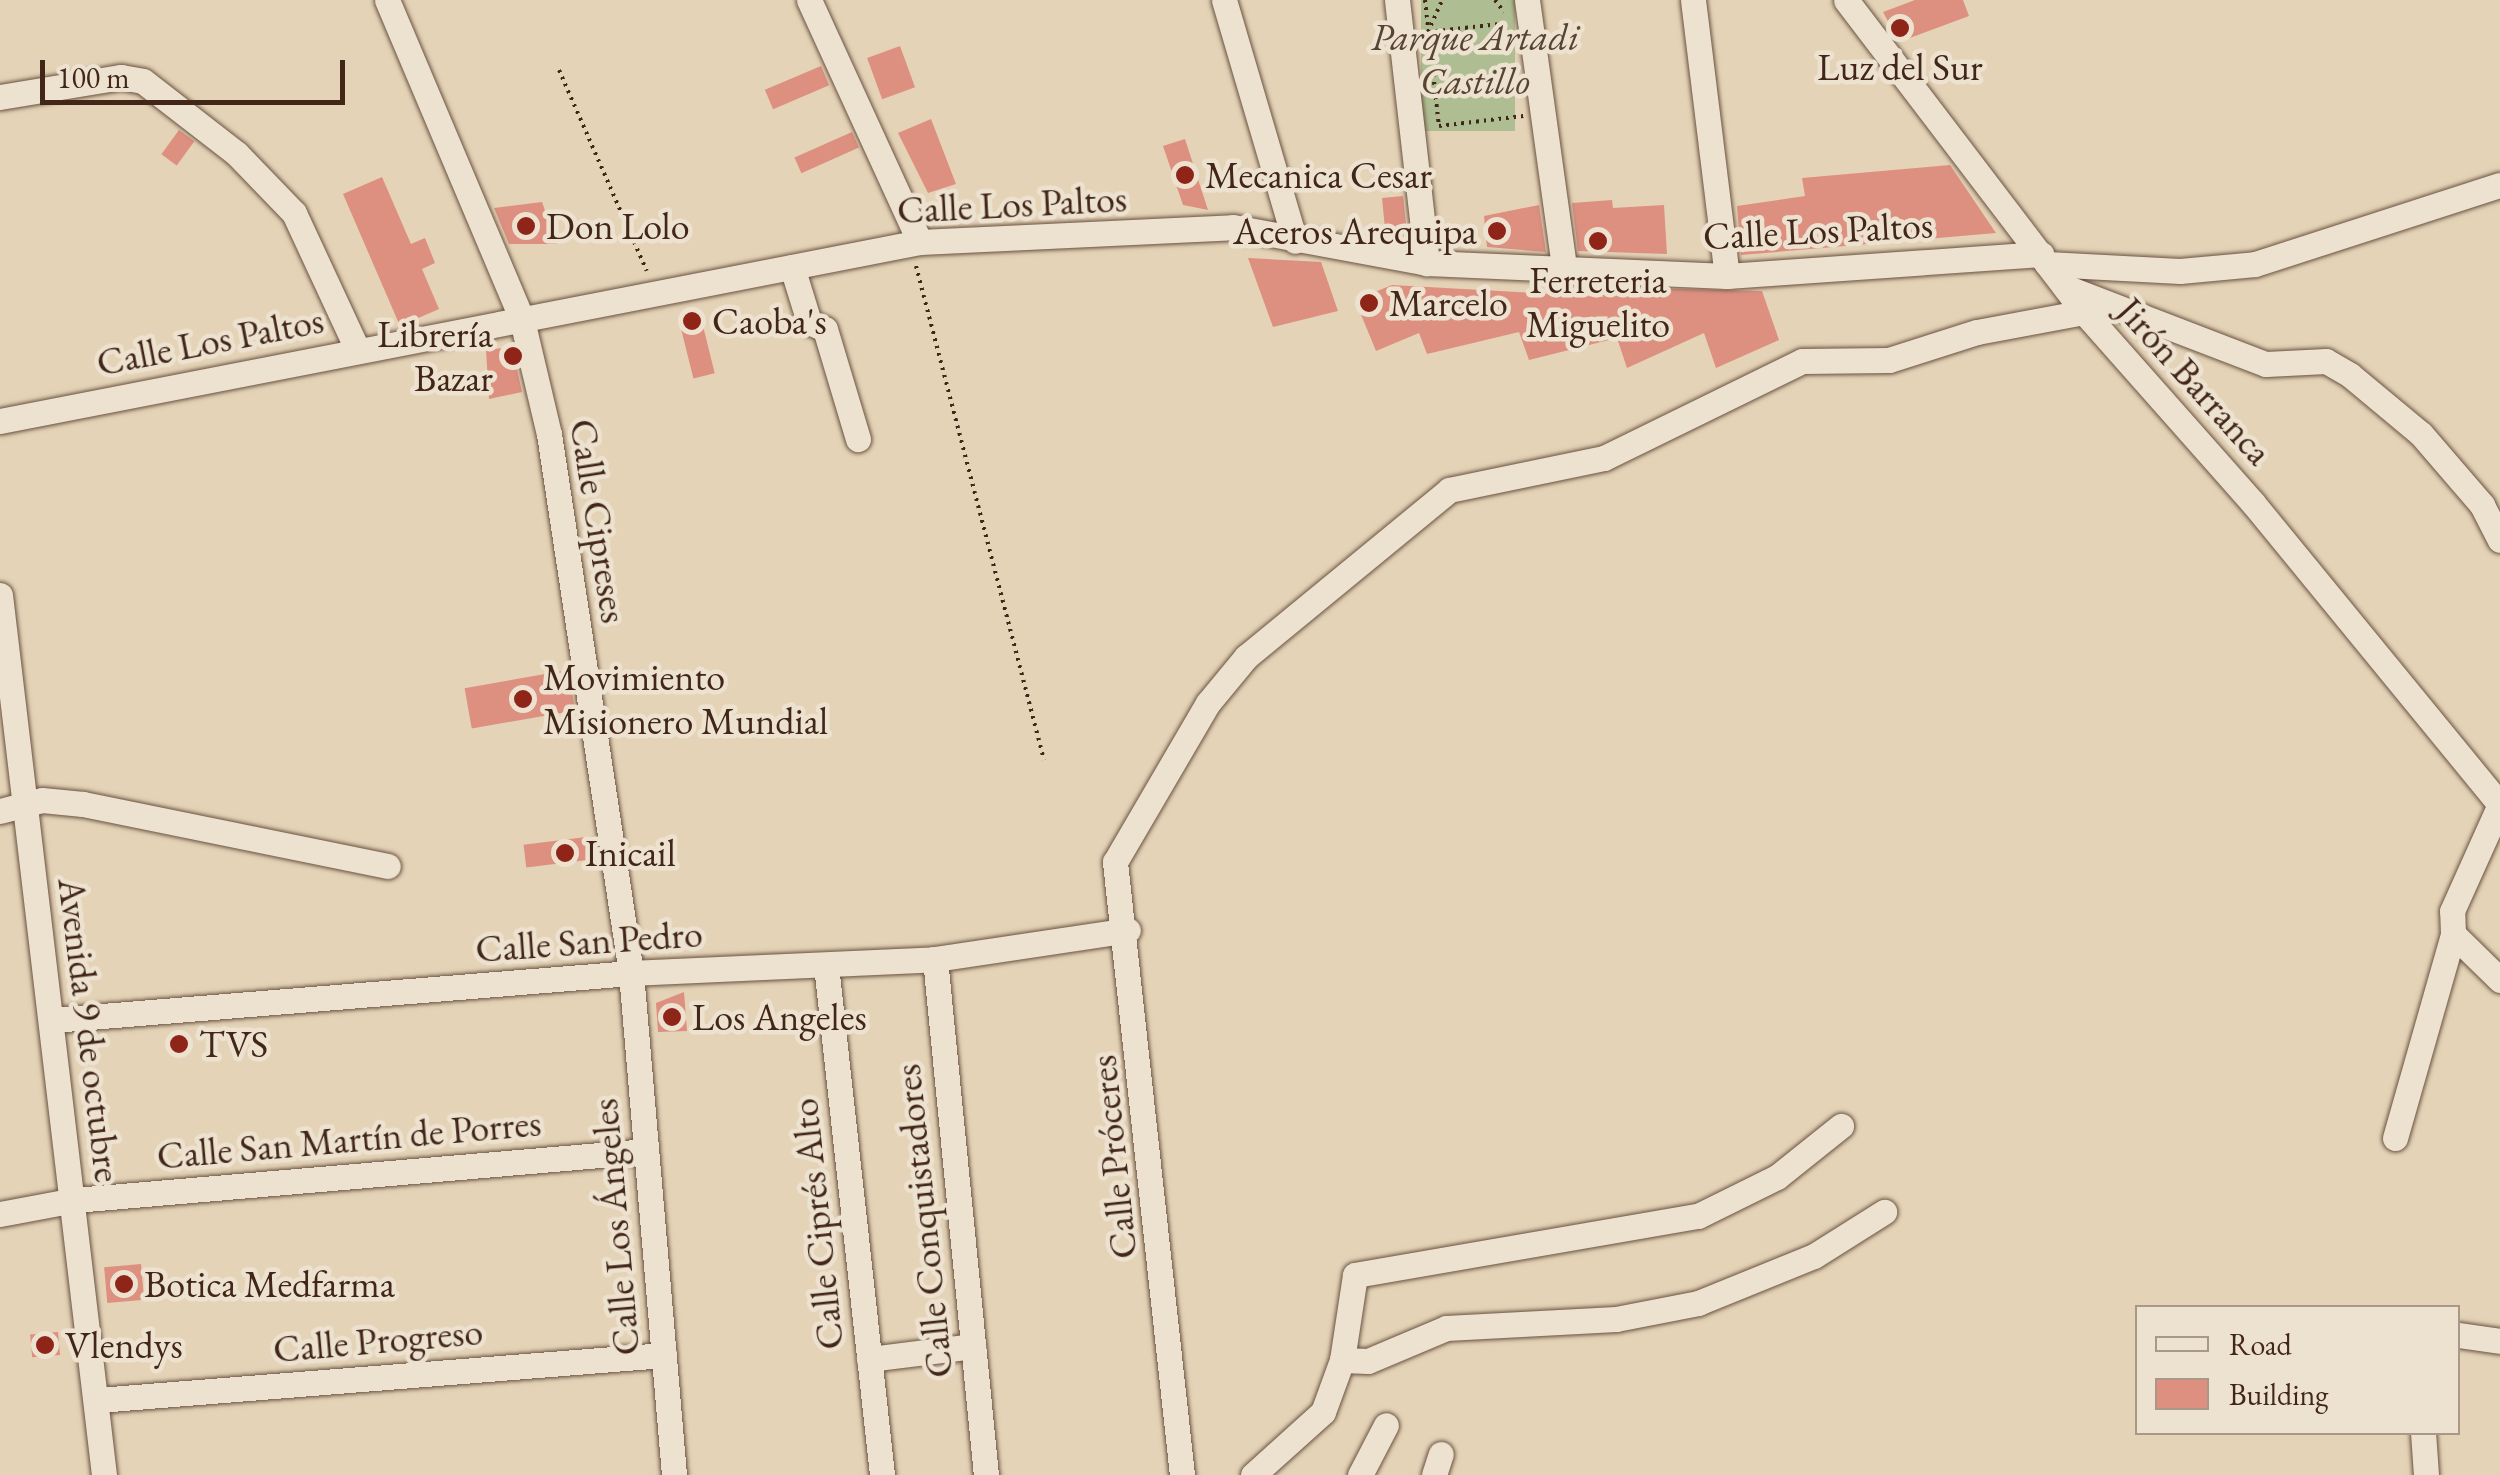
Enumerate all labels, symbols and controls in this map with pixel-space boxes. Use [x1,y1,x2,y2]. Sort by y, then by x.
park label: Parque Artadi Castillo [1371,14,1579,103]
marker: Luz del Sur [1889,17,1911,39]
scale bar [45,40,350,102]
place label: Luz del Sur [1817,44,1983,90]
text: 100 m [57,58,130,97]
place label: Mecanica Cesar [1205,152,1432,198]
marker: Mecanica Cesar [1174,164,1196,186]
street label: Calle Los Paltos [896,175,1128,233]
street label: Calle Los Paltos [1702,201,1934,259]
place label: Don Lolo [546,203,689,249]
place label: Aceros Arequipa [1233,208,1477,254]
marker: Don Lolo [515,215,537,237]
marker: Aceros Arequipa [1486,220,1508,242]
marker: Ferreteria Miguelito [1587,230,1609,252]
place label: Ferreteria Miguelito [1526,257,1670,346]
place label: Marcelo [1389,280,1508,326]
street label: Jirón Barranca [2108,288,2282,474]
marker: Marcelo [1358,292,1380,314]
street label: Calle Los Paltos [93,297,327,385]
place label: Caoba's [712,298,827,344]
marker: Caoba's [681,310,703,332]
place label: Librería Bazar [377,311,493,400]
marker: Librería Bazar [502,345,524,367]
street label: Calle Cipreses [560,416,638,626]
place label: Movimiento Misionero Mundial [543,654,828,744]
marker: Movimiento Misionero Mundial [512,688,534,710]
place label: Inicail [585,830,676,876]
marker: Inicail [554,842,576,864]
street label: Avenida 9 de octubre [49,875,131,1185]
street label: Calle San Pedro [474,910,704,972]
place label: Los Angeles [692,994,867,1040]
marker: Los Angeles [661,1006,683,1028]
place label: TVS [199,1021,268,1067]
marker: TVS [168,1033,190,1055]
street label: Calle Próceres [1080,1053,1146,1261]
street label: Calle Conquistadores [884,1062,962,1380]
street label: Calle Ciprés Alto [781,1096,853,1352]
street label: Calle Los Ángeles [581,1097,649,1357]
street label: Calle San Martín de Porres [155,1099,543,1179]
place label: Botica Medfarma [144,1261,395,1307]
marker: Botica Medfarma [113,1273,135,1295]
legend [2135,1305,2460,1435]
street label: Calle Progreso [271,1308,485,1372]
place label: Vlendys [65,1322,183,1368]
text: Road [2229,1325,2292,1364]
marker: Vlendys [34,1334,56,1356]
text: Building [2229,1375,2328,1414]

